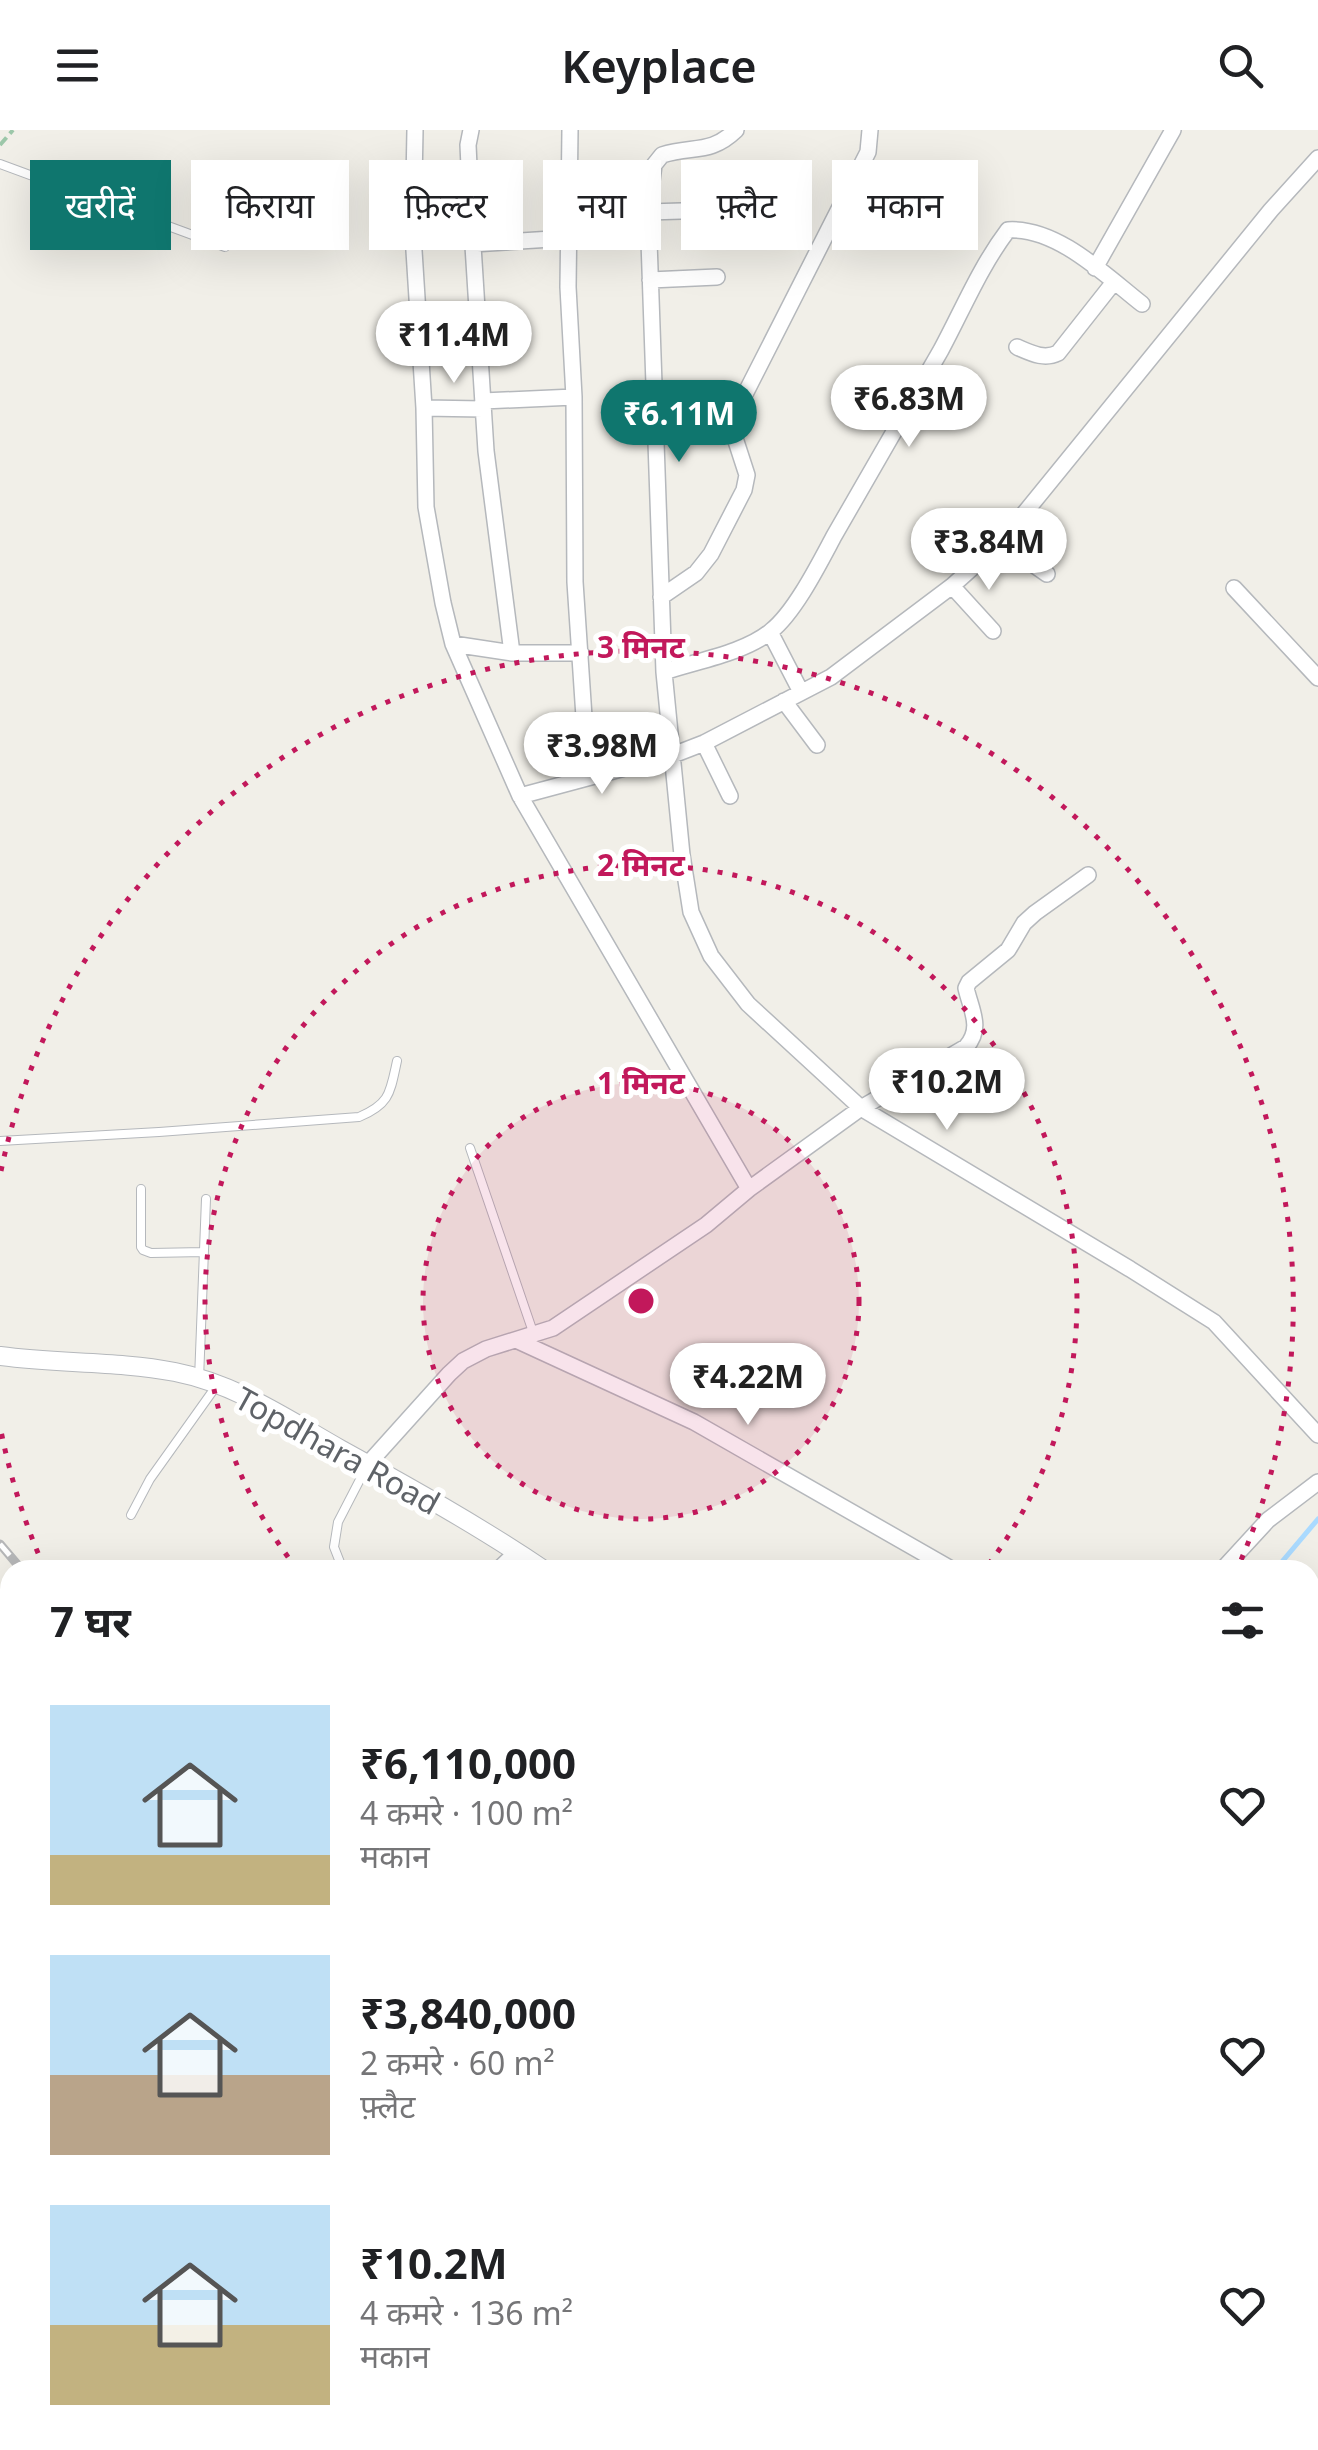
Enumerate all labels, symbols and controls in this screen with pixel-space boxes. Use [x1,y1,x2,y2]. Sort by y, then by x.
text: Keyplace [561,35,757,96]
icon: menu [50,38,105,93]
icon: search [1213,38,1268,93]
chip: खरीदें [30,160,171,250]
chip: किराया [191,160,349,250]
chip: फ़िल्टर [369,160,523,250]
chip: नया [543,160,661,250]
chip: फ़्लैट [681,160,812,250]
chip: मकान [832,160,978,250]
pin: ₹11.4M [373,301,535,386]
text: ₹11.4M [398,312,510,355]
pin: ₹6.83M [828,365,990,450]
text: ₹6.83M [853,376,965,419]
pin: ₹6.11M [598,380,760,465]
text: ₹6.11M [623,391,735,434]
pin: ₹3.84M [908,508,1070,593]
text: ₹3.84M [933,519,1045,562]
text: 3 मिनट [597,626,686,667]
pin: ₹3.98M [521,712,683,797]
text: ₹3.98M [546,723,658,766]
text: 2 मिनट [597,844,686,885]
pin: ₹10.2M [866,1048,1028,1133]
text: ₹10.2M [891,1059,1003,1102]
text: 1 मिनट [597,1062,686,1103]
centre of rings [623,1283,659,1319]
pin: ₹4.22M [667,1343,829,1428]
text: ₹4.22M [692,1354,804,1397]
street label: Topdhara Road [228,1376,448,1524]
text: 7 घर [50,1592,131,1649]
icon: filters [1215,1593,1270,1648]
text: ₹6,110,000 [360,1734,576,1791]
icon: home [130,1745,250,1865]
icon: heart [1215,1778,1270,1833]
text: 4 कमरे · 100 m² [360,1791,573,1834]
text: मकान [360,1834,430,1877]
text: ₹3,840,000 [360,1984,576,2041]
icon: home [130,1995,250,2115]
icon: heart [1215,2028,1270,2083]
text: 2 कमरे · 60 m² [360,2041,555,2084]
text: फ़्लैट [360,2084,415,2127]
text: ₹10.2M [360,2234,508,2291]
icon: home [130,2245,250,2365]
icon: heart [1215,2278,1270,2333]
text: 4 कमरे · 136 m² [360,2291,573,2334]
text: मकान [360,2334,430,2377]

